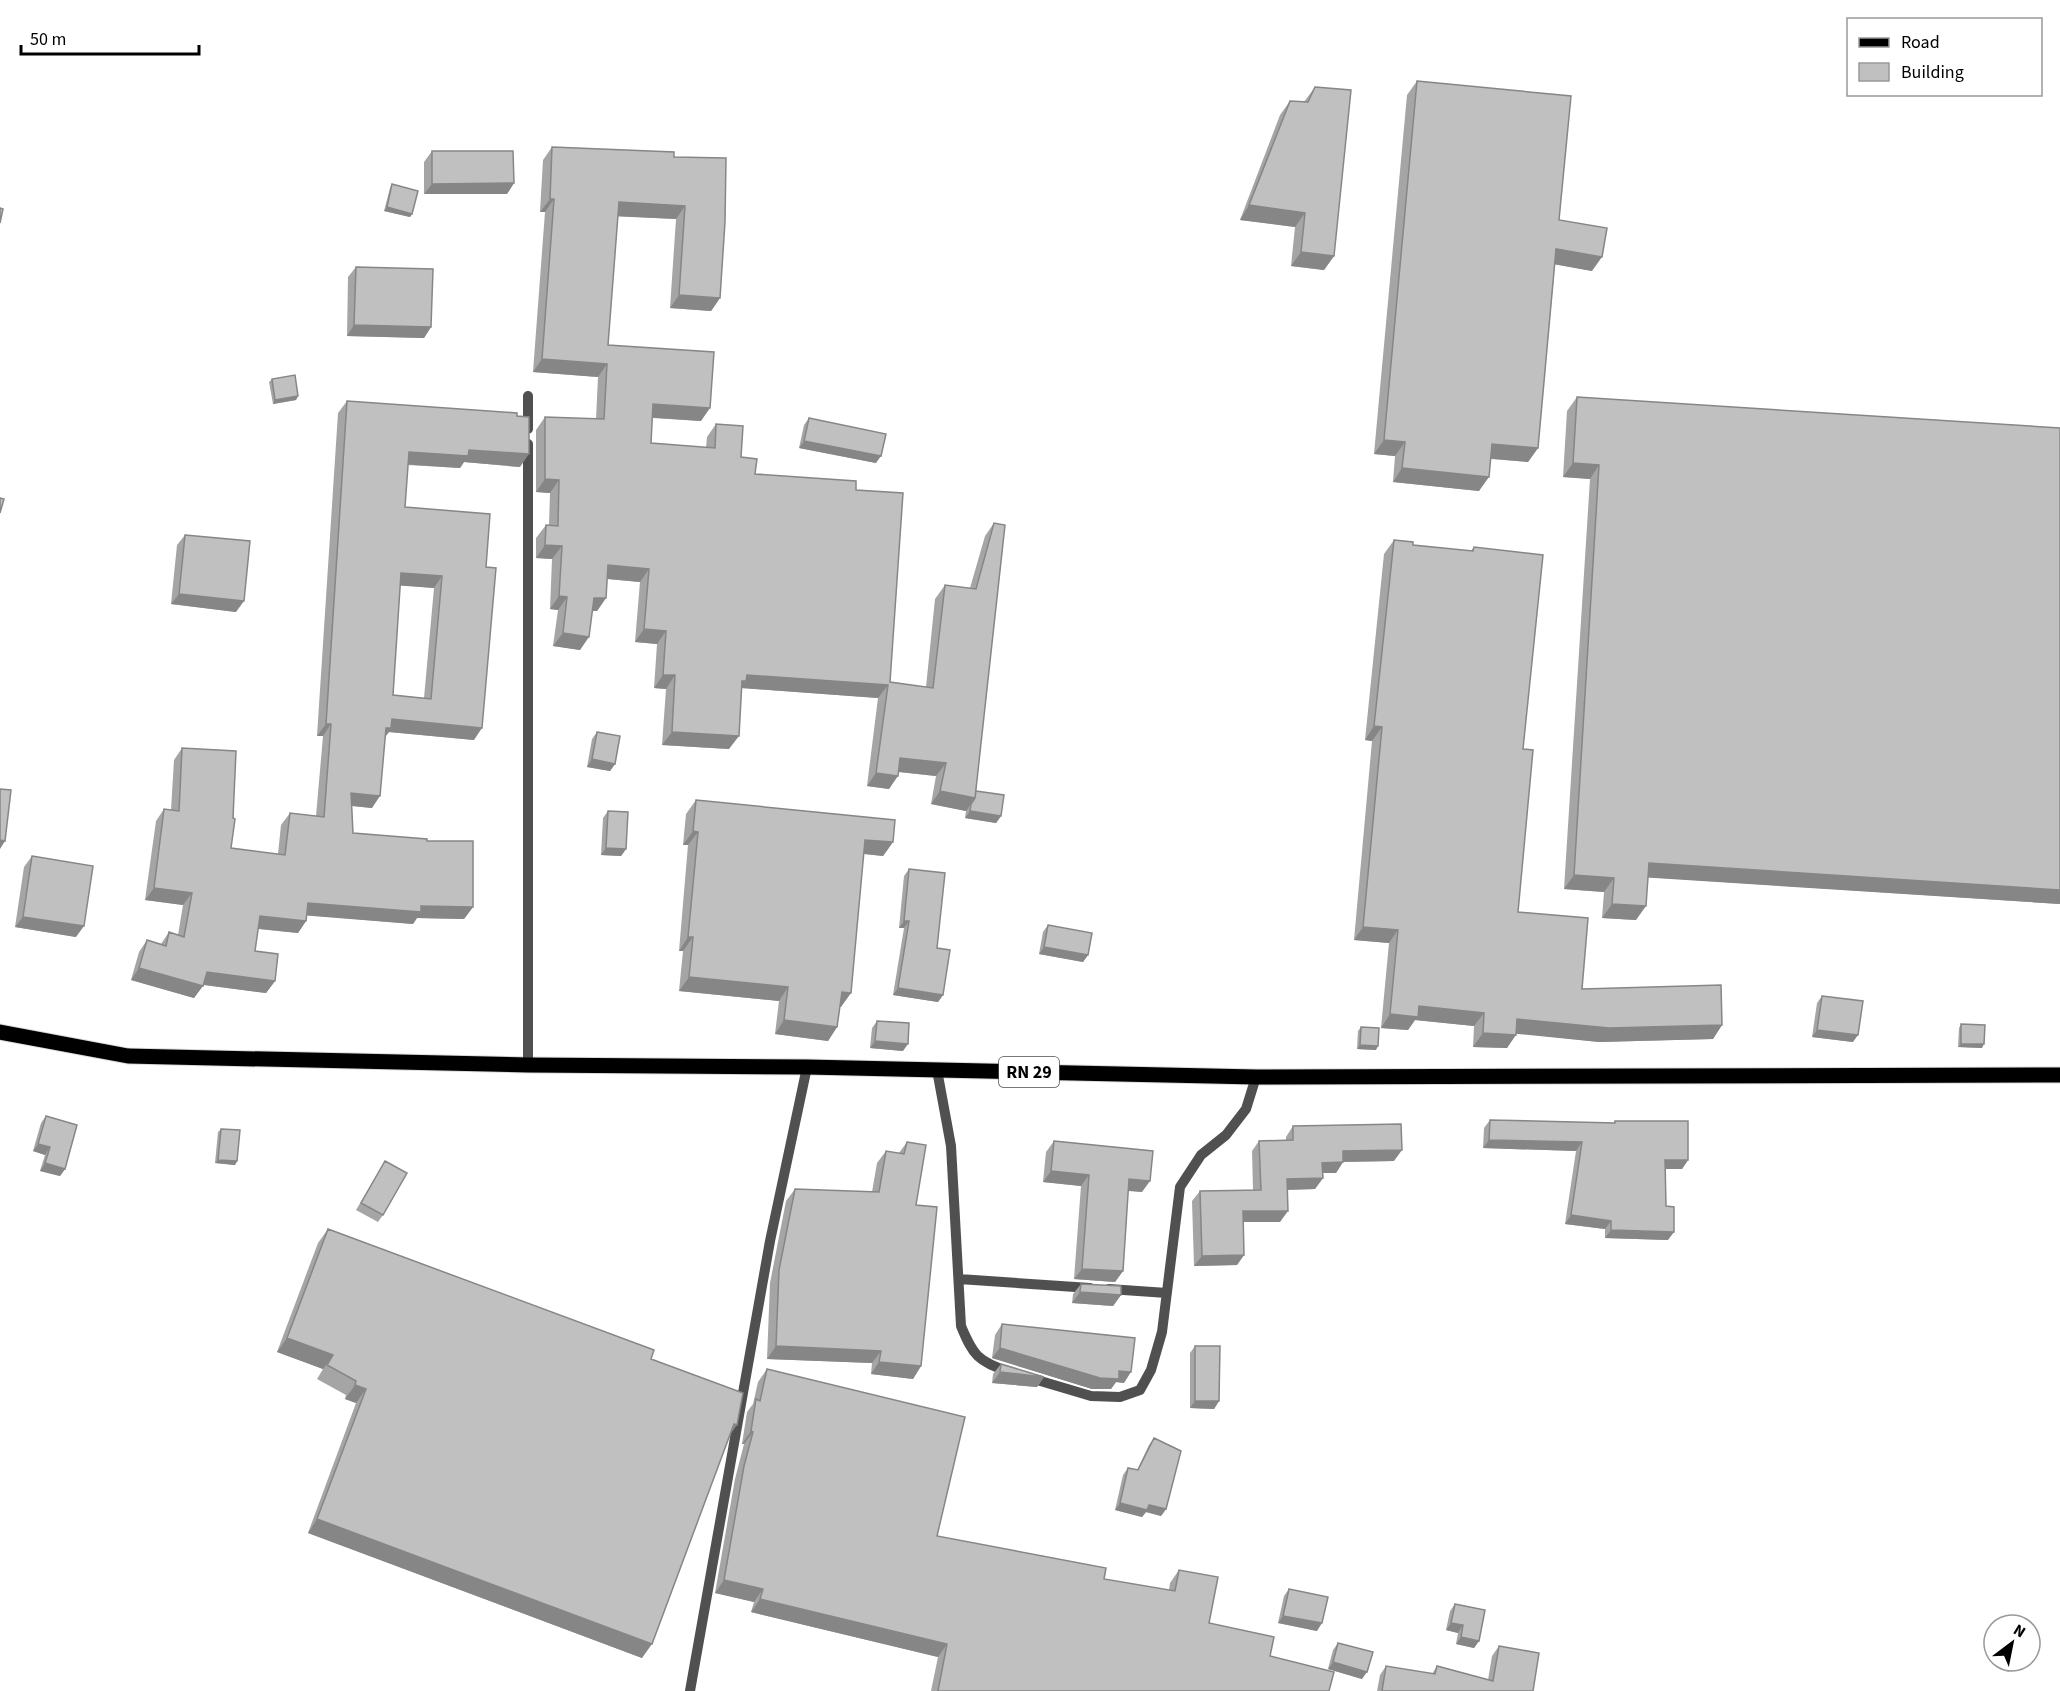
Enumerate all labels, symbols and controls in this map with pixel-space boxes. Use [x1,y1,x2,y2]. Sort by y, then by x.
scale bar [21,18,200,56]
legend [1847,18,2042,96]
text: 50 m [30,27,66,52]
text: Road [1901,30,1940,55]
text: Building [1901,60,1964,85]
road number: RN 29 [999,1057,1059,1087]
north arrow [1982,1613,2042,1673]
text: N [2009,1619,2030,1643]

